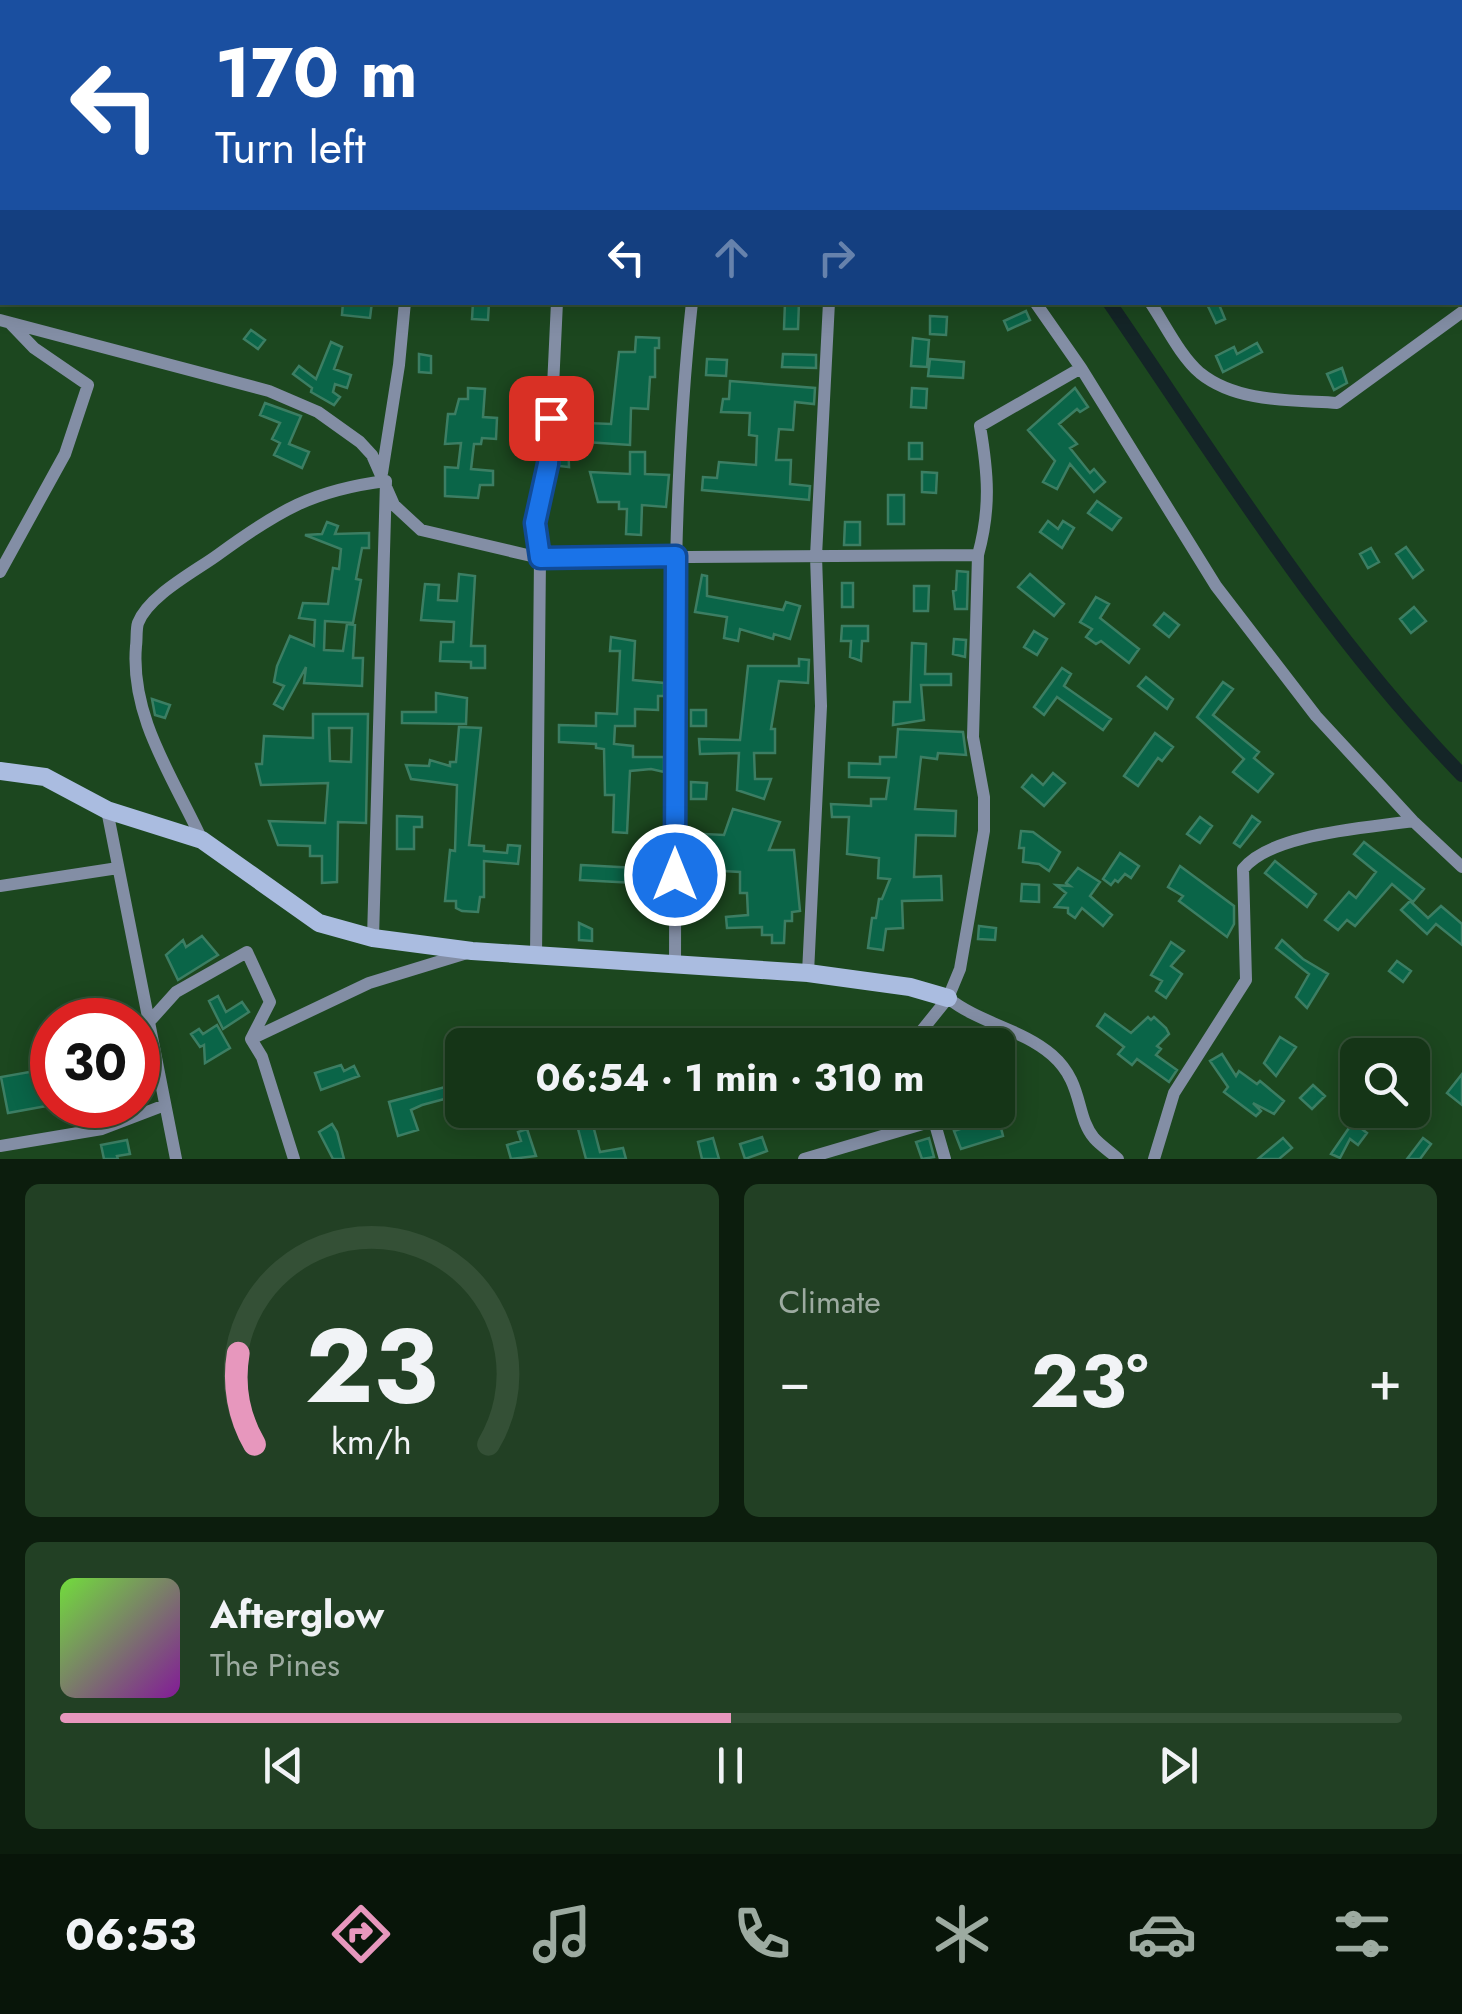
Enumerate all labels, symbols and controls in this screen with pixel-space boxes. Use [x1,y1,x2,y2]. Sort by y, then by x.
text: 170 m [215,22,418,123]
icon: left [50,40,180,170]
text: Turn left [215,115,366,180]
icon: left [599,230,654,285]
icon: ahead [704,230,759,285]
icon: right [809,230,864,285]
pin [509,376,594,461]
icon: arrive [524,391,579,446]
position arrow [623,823,727,927]
speed limit sign: 30 [30,998,160,1128]
map controls [1340,1038,1430,1128]
button: search [1340,1038,1430,1128]
text: 06:54 · 1 min · 310 m [536,1050,924,1105]
text: Climate [779,1279,881,1325]
text: 23 [305,1291,438,1441]
text: 23° [1031,1327,1149,1435]
text: − [779,1341,811,1421]
text: + [1368,1341,1402,1421]
text: km/h [331,1416,412,1467]
text: Afterglow [210,1587,384,1642]
text: The Pines [210,1642,340,1688]
icon: previous [256,1738,311,1793]
icon: pause [703,1738,758,1793]
icon: next [1151,1738,1206,1793]
icon: directions [326,1899,396,1969]
icon: music [527,1899,597,1969]
icon: phone [727,1899,797,1969]
icon: climate [927,1899,997,1969]
icon: car [1127,1899,1197,1969]
icon: filters [1327,1899,1397,1969]
text: 06:53 [65,1902,196,1967]

